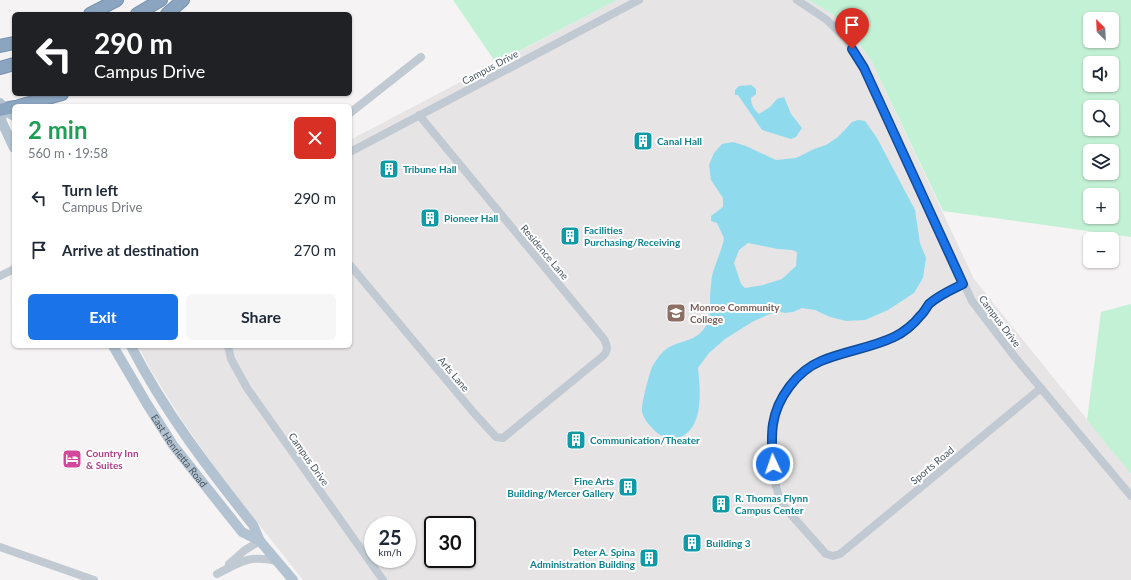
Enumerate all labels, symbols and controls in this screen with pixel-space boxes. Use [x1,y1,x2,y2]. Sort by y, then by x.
pin [835,8,869,49]
north arrow [1083,12,1119,48]
map controls [1083,12,1119,268]
icon: arrive [841,14,863,36]
text: 290 m [94,26,173,60]
icon: left [28,28,80,80]
street label: Campus Drive [460,47,520,87]
button: sound [1083,56,1119,92]
text: Campus Drive [94,60,205,82]
button: search [1083,100,1119,136]
text: 2 min [28,115,88,144]
button: close [294,117,336,159]
building icon: Canal Hall [632,130,654,152]
place label: Canal Hall [657,135,702,147]
button: layers [1083,144,1119,180]
text: 560 m · 19:58 [28,145,108,161]
building icon: Tribune Hall [378,158,400,180]
place label: Tribune Hall [403,163,457,175]
text: Turn left [62,181,118,199]
icon: left [28,187,50,209]
button: + [1083,188,1119,224]
text: 290 m [294,189,336,207]
text: Campus Drive [62,199,142,215]
building icon: Pioneer Hall [419,207,441,229]
place label: Pioneer Hall [444,212,498,224]
street label: Residence Lane [519,222,571,282]
place label: Facilities Purchasing/Receiving [584,224,681,248]
building icon: Facilities Purchasing/Receiving [559,225,581,247]
button: − [1083,232,1119,268]
icon: arrive [28,239,50,261]
text: Arrive at destination [62,241,199,259]
text: 270 m [294,241,336,259]
street label: Campus Drive [977,293,1023,349]
button: Exit [28,294,178,340]
button: Share [186,294,336,340]
place label: Monroe Community College [690,301,780,325]
school or university icon: Monroe Community College [665,302,687,324]
street label: Arts Lane [436,354,472,394]
street label: East Henrietta Road [149,412,210,489]
building icon: Communication/Theater [565,429,587,451]
street label: Campus Drive [286,430,332,488]
place label: Communication/Theater [590,434,700,446]
position arrow [752,443,794,485]
street label: Sports Road [908,443,956,487]
place label: Country Inn & Suites [86,447,139,471]
hotel icon: Country Inn & Suites [61,448,83,470]
place label: Fine Arts Building/Mercer Gallery [507,475,615,499]
building icon: Fine Arts Building/Mercer Gallery [617,476,639,498]
place label: R. Thomas Flynn Campus Center [735,492,808,516]
building icon: R. Thomas Flynn Campus Center [710,493,732,515]
speed limit sign: 30 [424,516,476,568]
text: 25 [378,525,402,549]
building icon: Building 3 [681,532,703,554]
place label: Building 3 [706,537,751,549]
text: km/h [378,546,402,558]
place label: Peter A. Spina Administration Building [529,546,636,570]
building icon: Peter A. Spina Administration Building [638,547,660,569]

